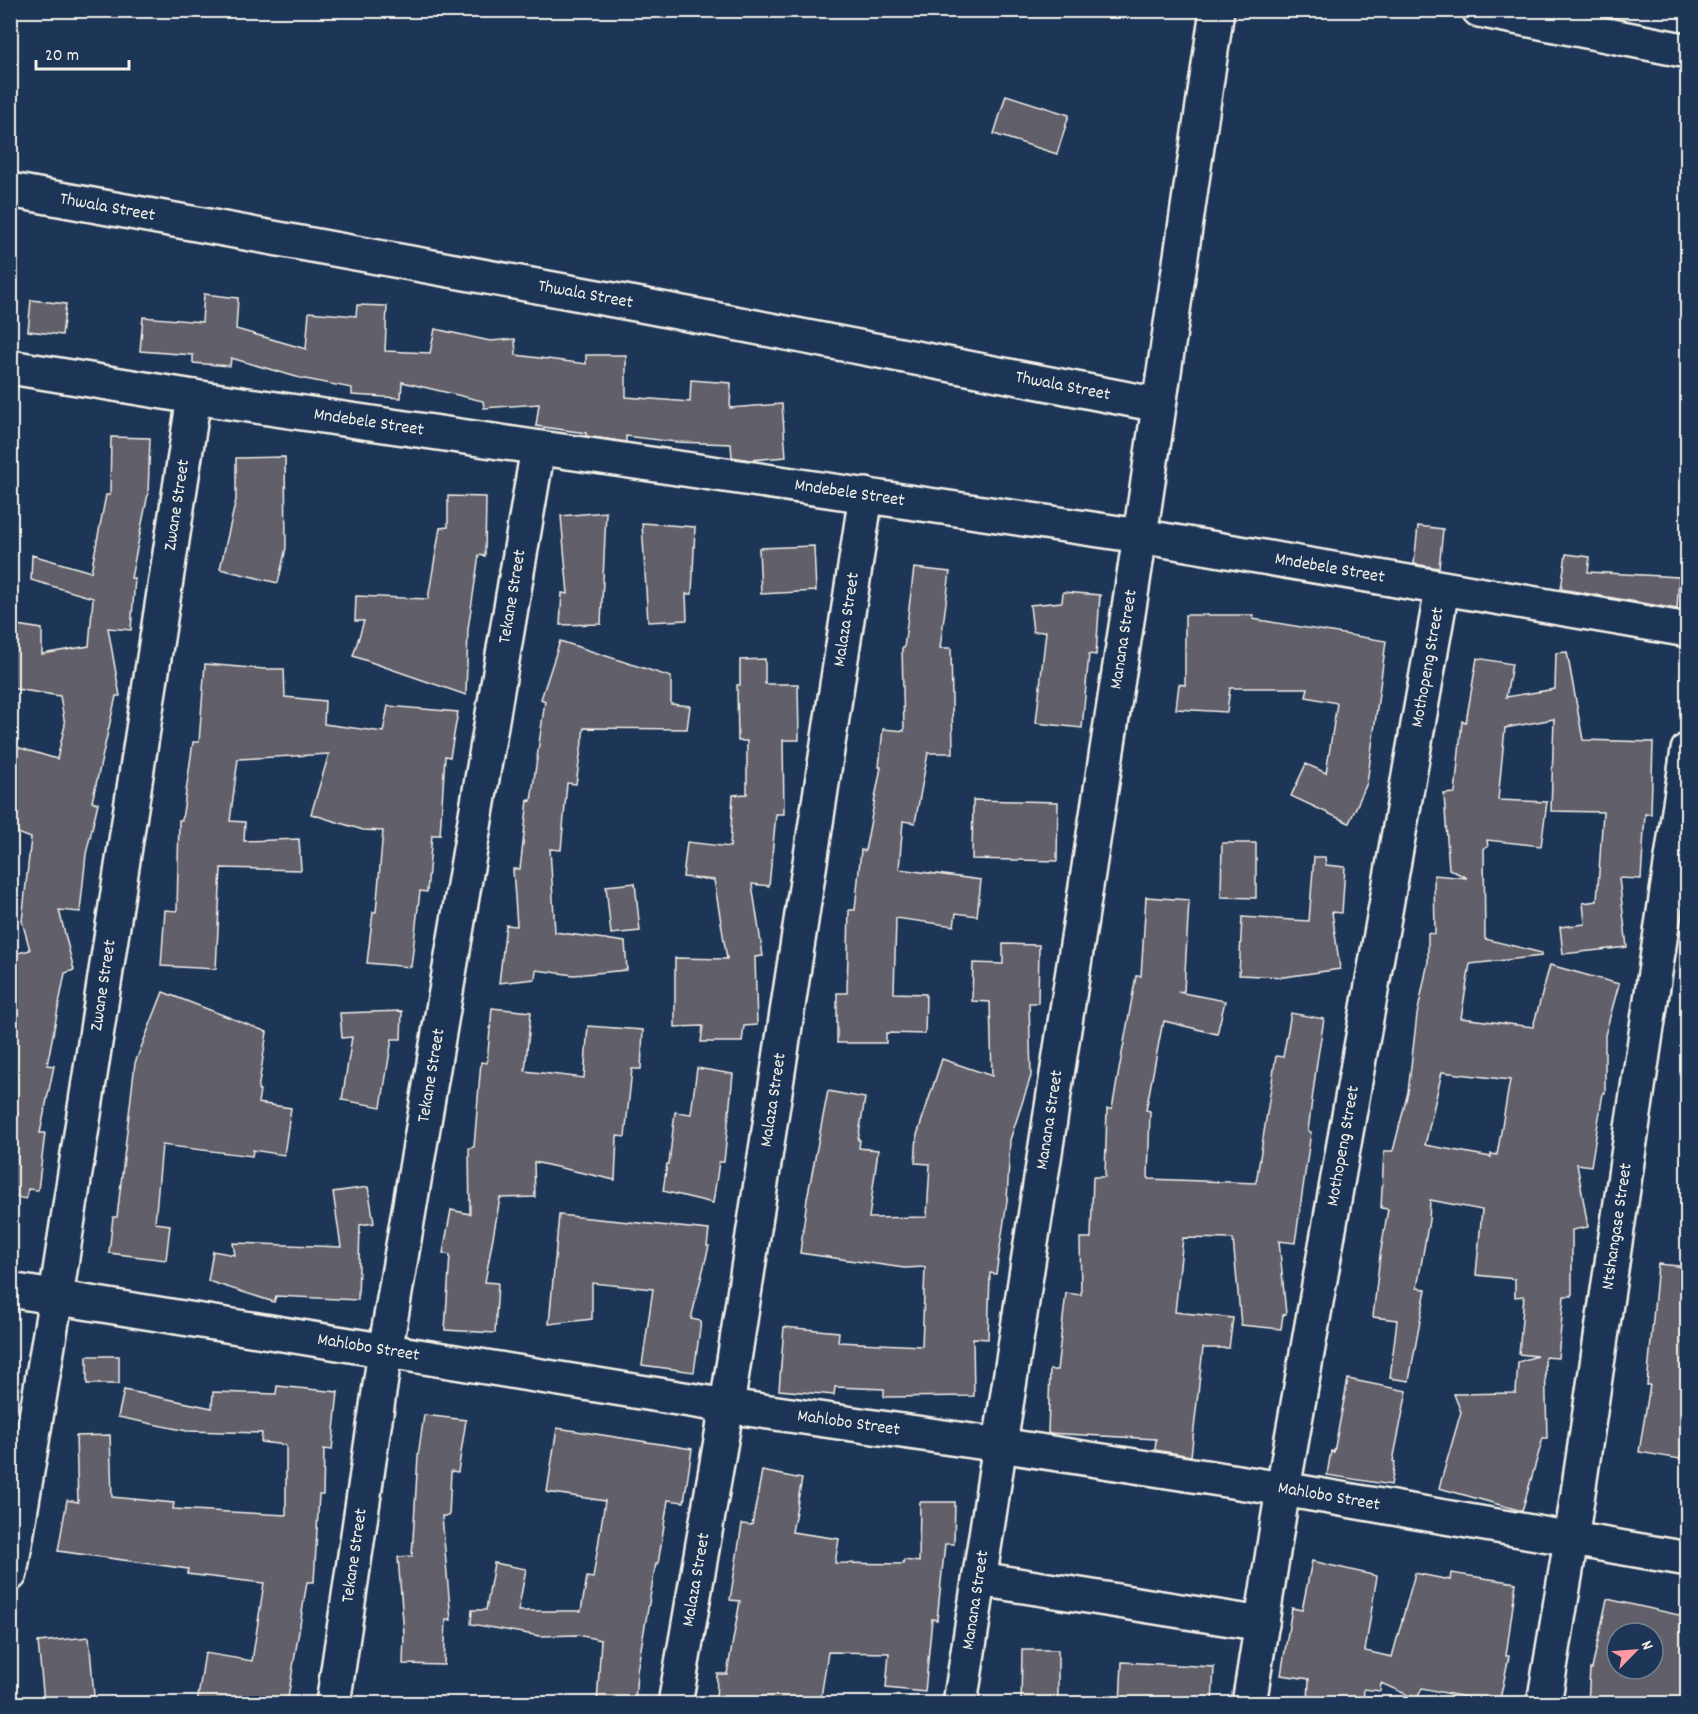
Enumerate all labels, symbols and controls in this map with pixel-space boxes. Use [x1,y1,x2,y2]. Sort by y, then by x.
scale bar [36,33,129,71]
text: 20 m [45,44,79,69]
street label: Thwala Street [58,187,157,229]
street label: Thwala Street [536,274,635,316]
street label: Thwala Street [1013,365,1113,408]
street label: Mndebele Street [312,402,426,443]
street label: Zwane Street [158,457,197,552]
street label: Mndebele Street [793,473,907,514]
street label: Tekane Street [493,547,533,646]
street label: Mndebele Street [1273,547,1387,590]
street label: Malaza Street [827,570,867,668]
street label: Manana Street [1104,588,1144,691]
street label: Mothopeng Street [1405,605,1451,730]
street label: Zwane Street [84,938,123,1033]
street label: Tekane Street [411,1026,452,1125]
street label: Malaza Street [754,1051,793,1149]
street label: Manana Street [1030,1068,1070,1171]
street label: Mothopeng Street [1321,1083,1367,1208]
street label: Ntshangase Street [1596,1161,1639,1292]
street label: Mahlobo Street [315,1327,422,1369]
street label: Mahlobo Street [796,1404,902,1443]
street label: Mahlobo Street [1276,1476,1382,1518]
street label: Tekane Street [336,1506,374,1604]
street label: Malaza Street [676,1531,717,1629]
street label: Manana Street [956,1548,996,1652]
north arrow [1605,1621,1665,1681]
text: N [1634,1637,1658,1654]

